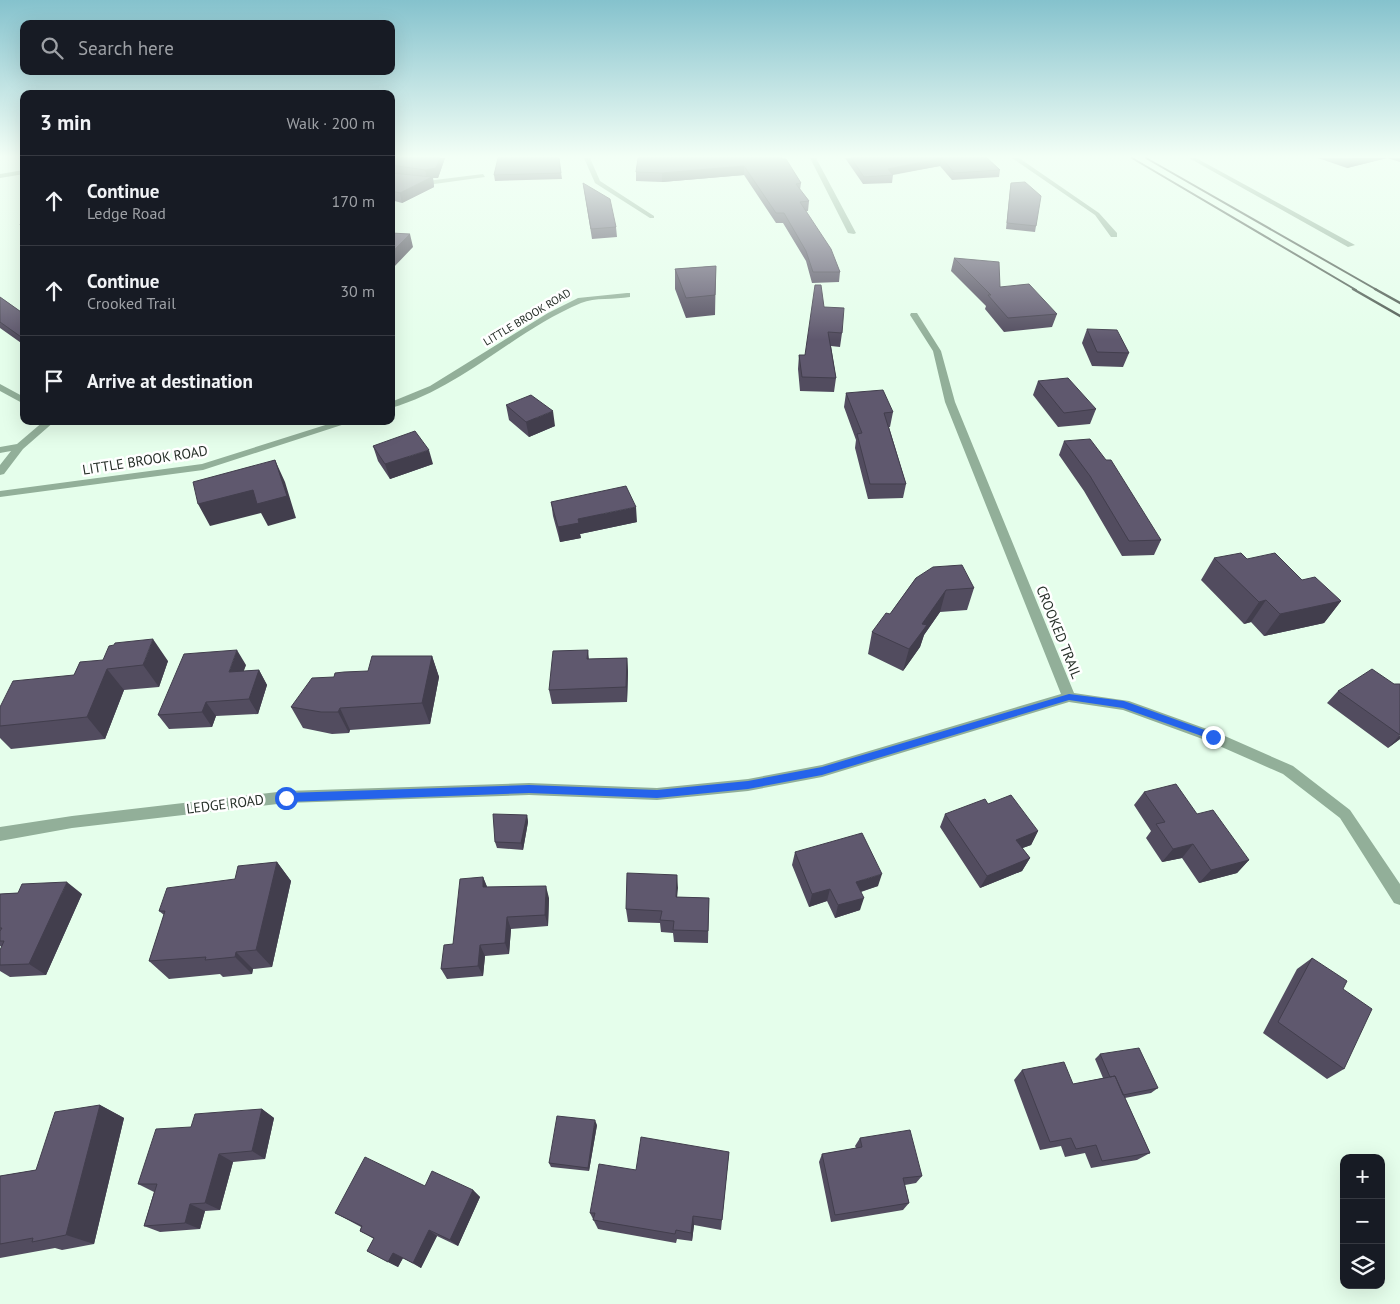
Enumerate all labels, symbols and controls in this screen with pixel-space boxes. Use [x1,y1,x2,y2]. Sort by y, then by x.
search box [20,20,395,75]
icon: search [38,34,66,62]
text: Search here [78,36,174,60]
text: 3 min [40,109,91,136]
text: Walk · 200 m [286,113,375,133]
text: Continue [87,179,159,203]
icon: ahead [40,187,68,215]
text: 170 m [332,191,375,211]
text: Ledge Road [87,203,166,223]
text: Continue [87,269,159,293]
icon: ahead [40,277,68,305]
text: 30 m [340,281,375,301]
street label: LITTLE BROOK ROAD [481,285,573,349]
text: Crooked Trail [87,293,176,313]
icon: arrive [40,367,68,395]
text: Arrive at destination [87,369,253,393]
street label: LITTLE BROOK ROAD [81,441,209,479]
street label: CROOKED TRAIL [1032,583,1086,681]
route end [1202,726,1225,749]
route start [275,787,298,810]
street label: LEDGE ROAD [185,790,265,818]
map controls [1340,1154,1385,1289]
button: + [1340,1154,1385,1199]
button: − [1340,1199,1385,1244]
button: layers [1340,1244,1385,1289]

